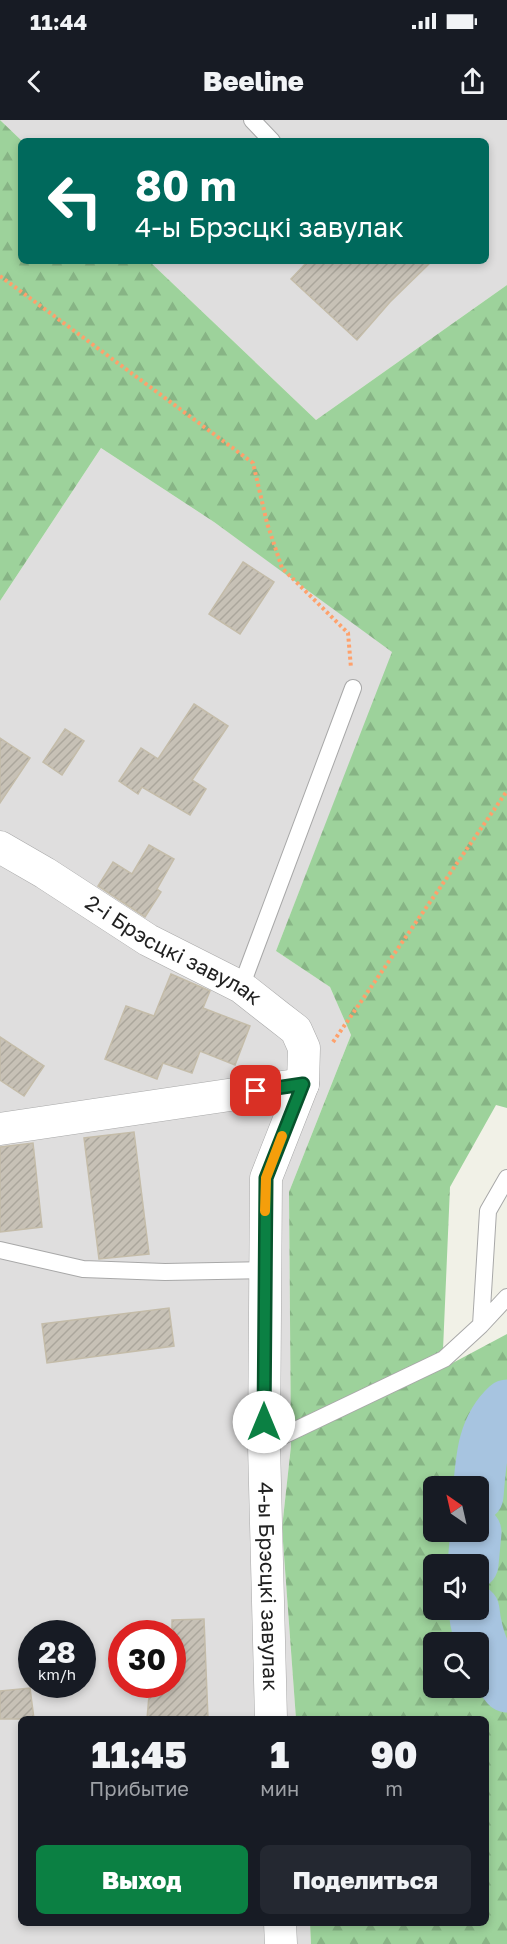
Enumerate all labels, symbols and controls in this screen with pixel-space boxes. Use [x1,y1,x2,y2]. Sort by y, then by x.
text: 11:44 [30,8,87,35]
icon: back [18,65,51,98]
text: Beeline [203,65,304,97]
icon: share [456,65,489,98]
text: 80 m [135,160,236,210]
icon: left [36,162,114,240]
text: 4-ы Брэсцкі завулак [135,211,404,243]
street label: 2-і Брэсцкі завулак [81,889,267,1010]
pin [230,1065,281,1116]
icon: arrive [239,1074,272,1107]
position arrow [232,1390,296,1454]
north arrow [423,1476,489,1542]
map controls [423,1476,489,1698]
street label: 4-ы Брэсцкі завулак [253,1482,284,1691]
button: sound [423,1554,489,1620]
speed limit sign: 30 [108,1620,186,1698]
button: search [423,1632,489,1698]
text: 28 [38,1634,76,1670]
text: km/h [38,1665,76,1683]
text: 11:45 [91,1733,187,1776]
text: 1 [270,1733,289,1776]
text: 90 [370,1733,418,1776]
text: Прибытие [89,1776,189,1800]
text: мин [260,1776,299,1800]
text: m [385,1776,403,1800]
button: Выход [36,1845,248,1914]
button: Поделиться [260,1845,471,1914]

